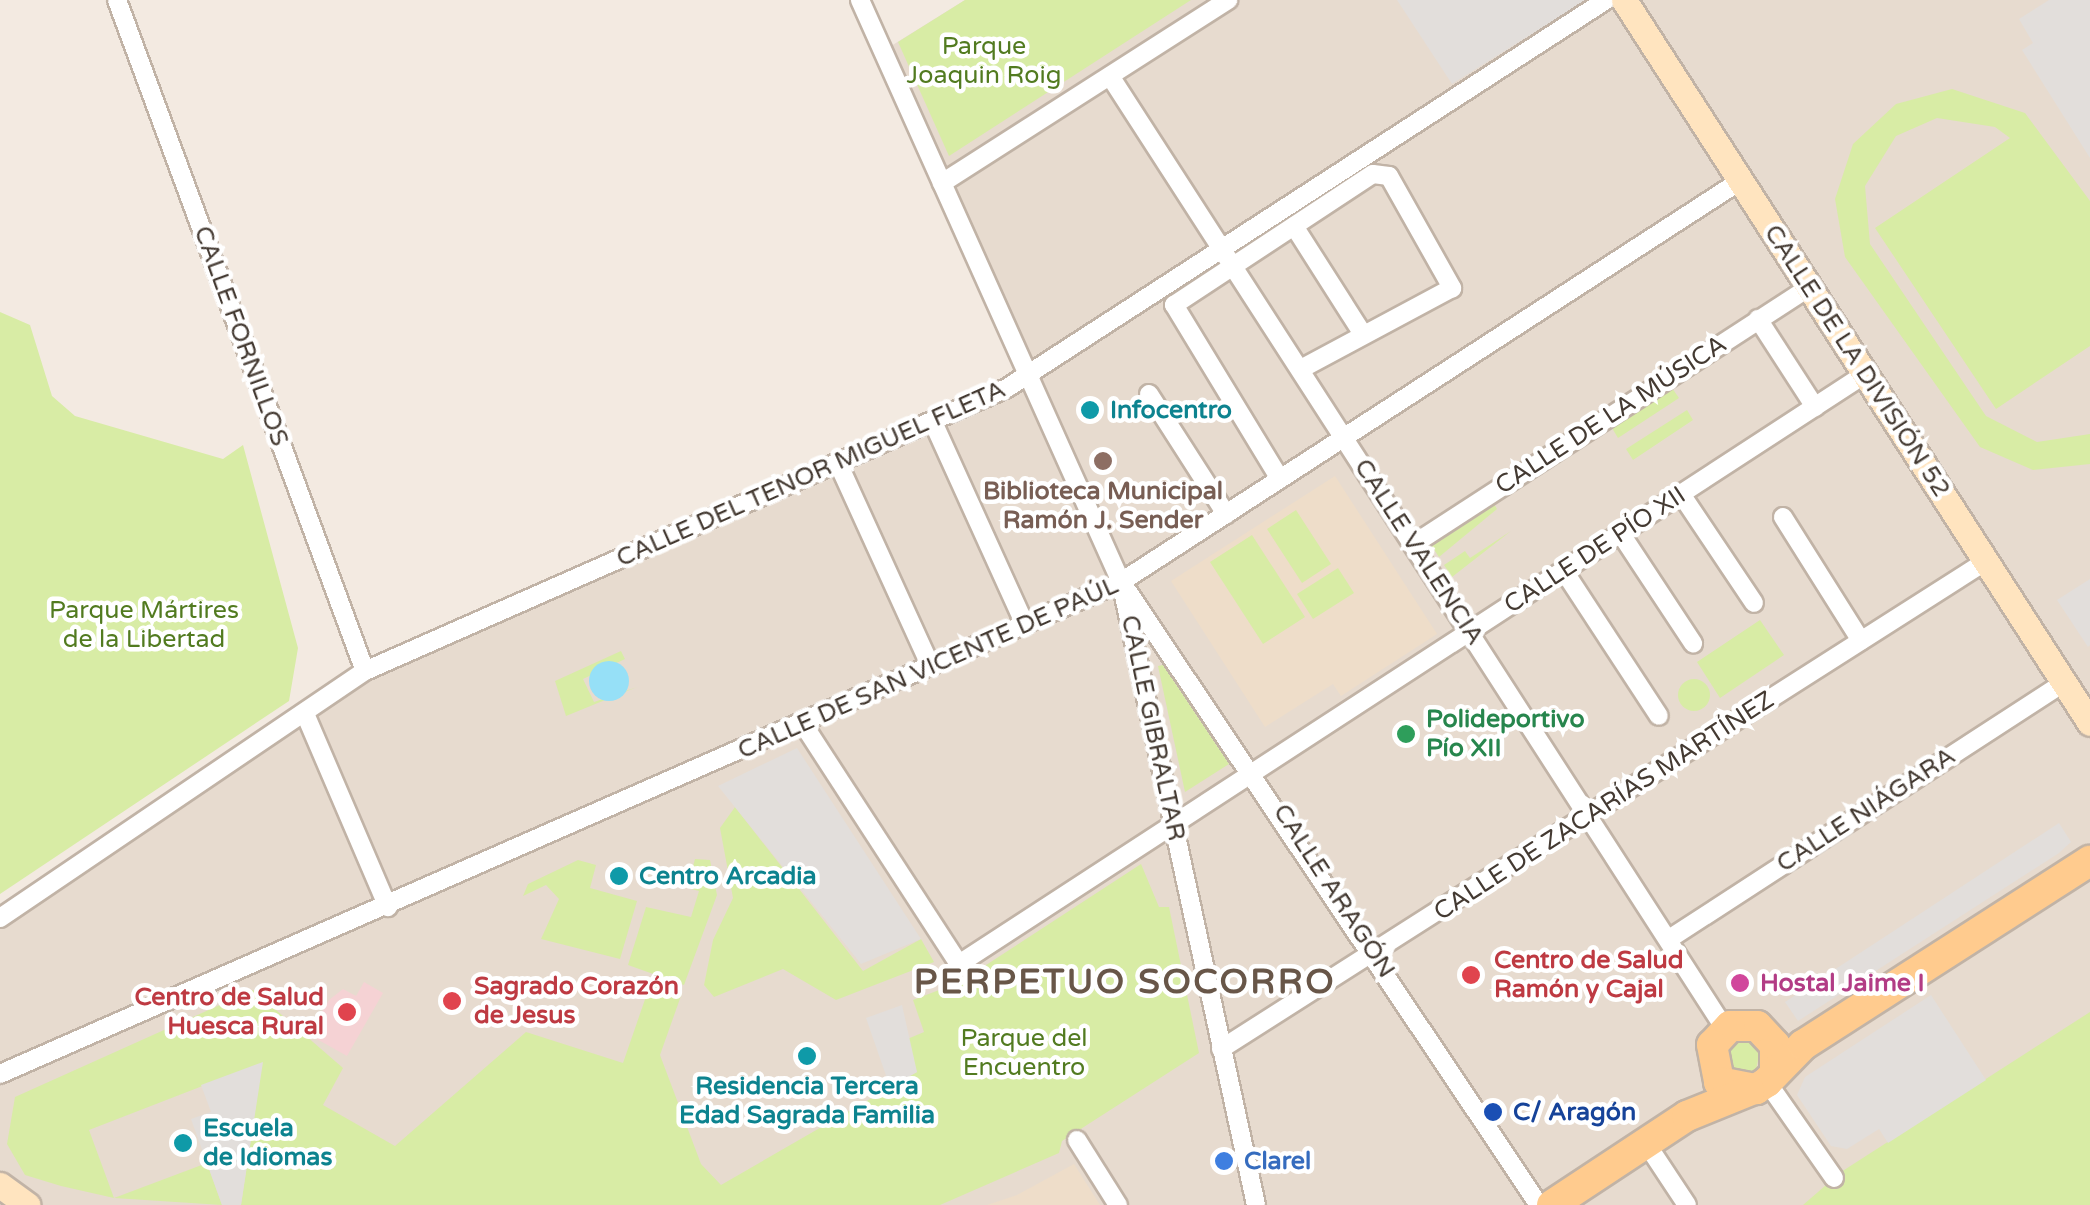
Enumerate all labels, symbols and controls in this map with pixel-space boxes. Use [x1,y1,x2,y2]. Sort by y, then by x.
park label: Parque Joaquin Roig [907,32,1061,91]
street label: CALLE DE LA DIVISIÓN 52 [1758,219,1956,503]
street label: CALLE FORNILLOS [187,222,295,450]
street label: CALLE DE LA MÚSICA [1490,329,1732,501]
street label: CALLE DEL TENOR MIGUEL FLETA [612,374,1010,574]
place label: Infocentro [1110,395,1232,425]
marker: Infocentro [1079,399,1101,421]
marker: Biblioteca Municipal Ramón J. Sender [1092,450,1114,472]
street label: CALLE VALENCIA [1348,453,1490,651]
place label: Biblioteca Municipal Ramón J. Sender [983,477,1223,536]
street label: CALLE DE PÍO XII [1499,480,1691,620]
street label: CALLE DE SAN VICENTE DE PAÚL [733,570,1123,766]
park label: Parque Mártires de la Libertad [49,596,239,655]
street label: CALLE GIBRALTAR [1114,612,1192,844]
street label: CALLE DE ZACARÍAS MARTÍNEZ [1428,685,1780,927]
place label: Polideportivo Pío XII [1426,705,1585,764]
marker: Polideportivo Pío XII [1395,723,1417,745]
street label: CALLE NIÁGARA [1771,741,1961,879]
street label: CALLE ARAGÓN [1267,798,1401,984]
place label: Centro Arcadia [639,861,817,891]
marker: Centro Arcadia [608,865,630,887]
place label: Centro de Salud Ramón y Cajal [1494,946,1684,1005]
district label: PERPETUO SOCORRO [914,961,1336,1003]
marker: Centro de Salud Ramón y Cajal [1458,962,1484,988]
place label: Hostal Jaime I [1760,968,1925,998]
place label: Sagrado Corazón de Jesus [474,972,679,1031]
marker: Hostal Jaime I [1729,972,1751,994]
place label: Centro de Salud Huesca Rural [134,983,324,1042]
marker: Sagrado Corazón de Jesus [439,988,465,1014]
marker: Centro de Salud Huesca Rural [334,999,360,1025]
park label: Parque del Encuentro [960,1024,1088,1083]
marker: Residencia Tercera Edad Sagrada Familia [796,1045,818,1067]
place label: Residencia Tercera Edad Sagrada Familia [679,1072,935,1131]
place label: C/ Aragón [1513,1097,1636,1127]
marker: C/ Aragón [1482,1101,1504,1123]
place label: Escuela de Idiomas [203,1114,332,1173]
marker: Escuela de Idiomas [172,1132,194,1154]
place label: Clarel [1244,1146,1311,1176]
marker: Clarel [1213,1150,1235,1172]

